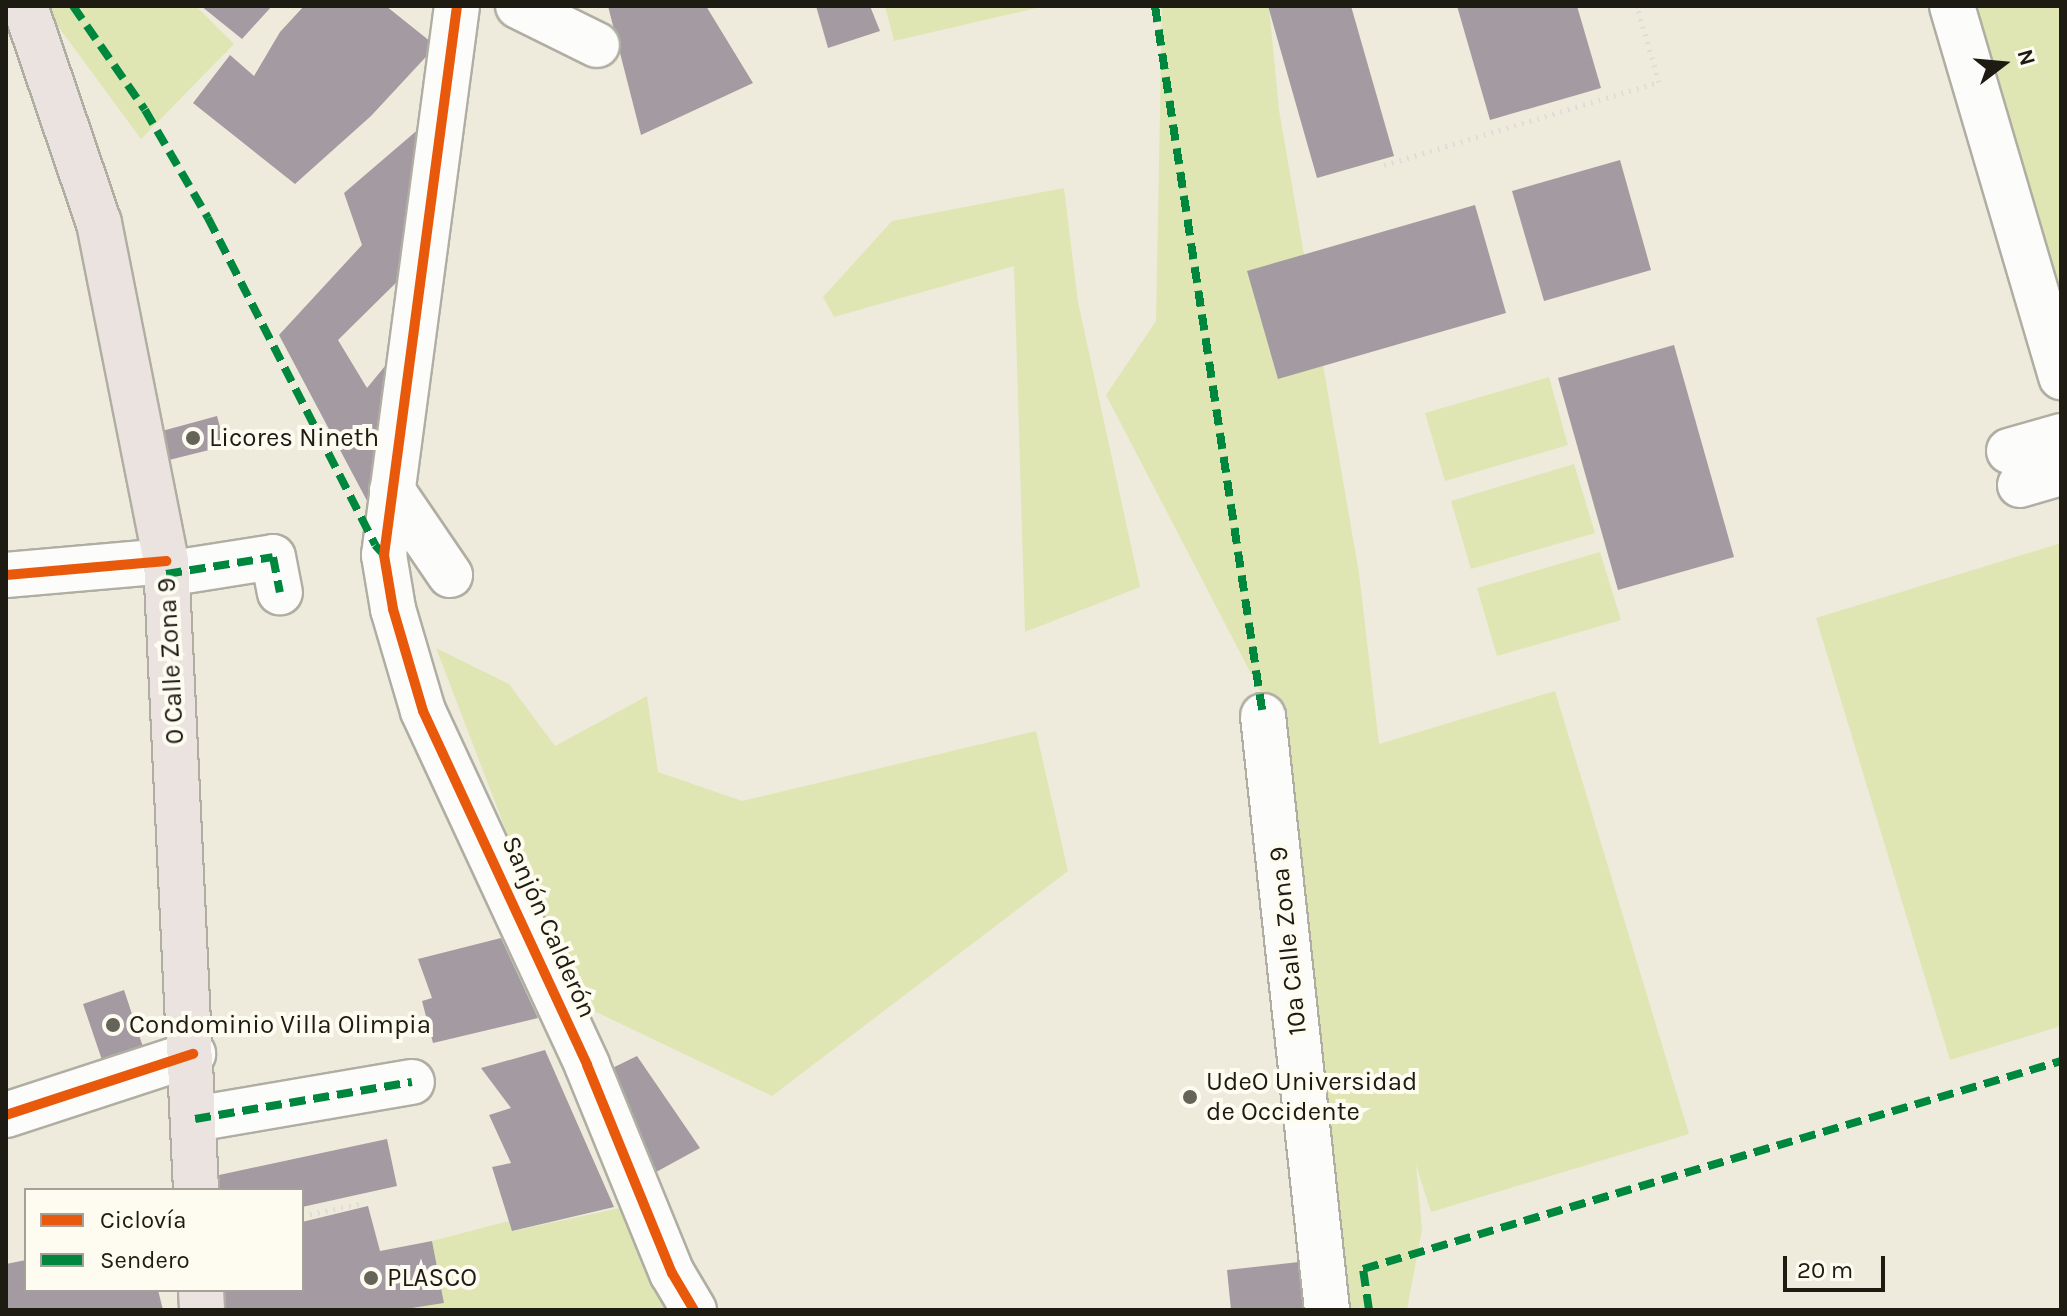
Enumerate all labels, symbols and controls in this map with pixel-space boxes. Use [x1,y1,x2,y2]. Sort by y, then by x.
north arrow [1963,24,2043,104]
text: N [2011,46,2041,69]
place label: Licores Nineth [209,422,379,454]
marker: Licores Nineth [184,429,202,447]
street label: 0 Calle Zona 9 [151,577,191,745]
street label: Sanjón Calderón [495,831,603,1023]
street label: 10a Calle Zona 9 [1263,845,1313,1037]
place label: Condominio Villa Olimpia [129,1009,431,1041]
marker: Condominio Villa Olimpia [104,1016,122,1034]
place label: UdeO Universidad de Occidente [1206,1066,1417,1128]
marker: UdeO Universidad de Occidente [1181,1088,1199,1106]
legend [24,1188,304,1292]
text: Ciclovía [100,1206,187,1234]
scale bar [1787,1240,1889,1290]
text: Sendero [100,1246,190,1274]
text: 20 m [1797,1256,1853,1284]
place label: PLASCO [387,1262,477,1294]
marker: PLASCO [362,1269,380,1287]

